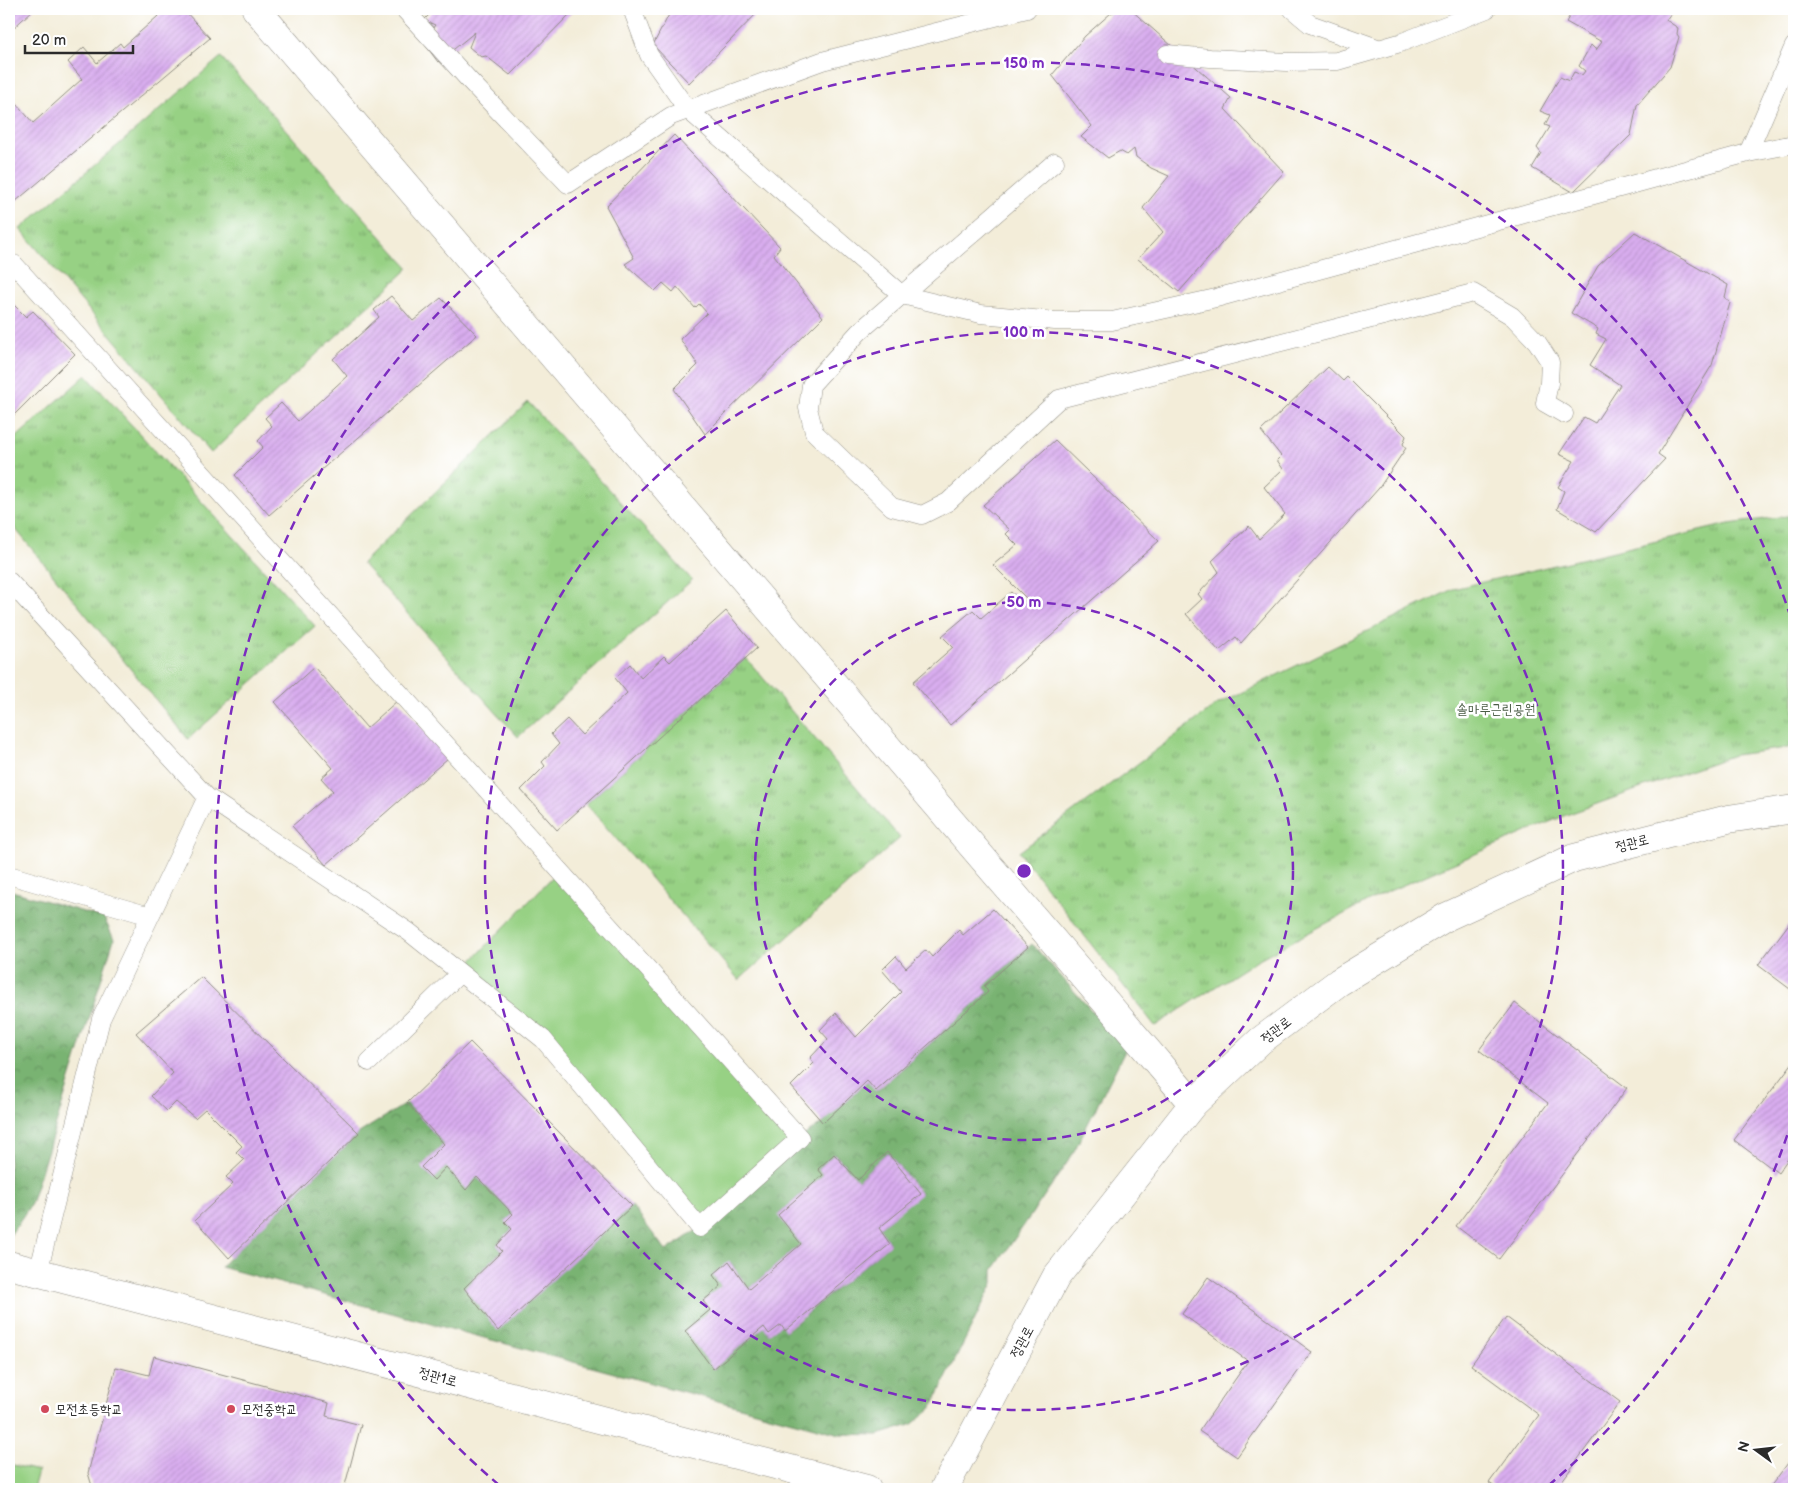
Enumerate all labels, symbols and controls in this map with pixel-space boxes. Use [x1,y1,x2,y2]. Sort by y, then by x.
scale bar [25,22,132,54]
text: 20 m [32,31,66,50]
text: 150 m [1003,54,1045,73]
text: 100 m [1003,323,1045,342]
text: 50 m [1007,593,1042,612]
park label: 솔마루근린공원 [1457,701,1535,718]
street label: 정관로 [1614,831,1650,855]
centre of rings [1015,862,1033,880]
street label: 정관로 [1257,1013,1295,1047]
street label: 정관로 [1007,1323,1037,1361]
street label: 정관1로 [417,1364,459,1390]
place label: 모전초등학교 [55,1401,123,1418]
place label: 모전중학교 [241,1401,297,1418]
marker: 모전초등학교 [39,1403,51,1415]
marker: 모전중학교 [225,1403,237,1415]
north arrow [1730,1426,1780,1476]
text: N [1734,1439,1753,1454]

